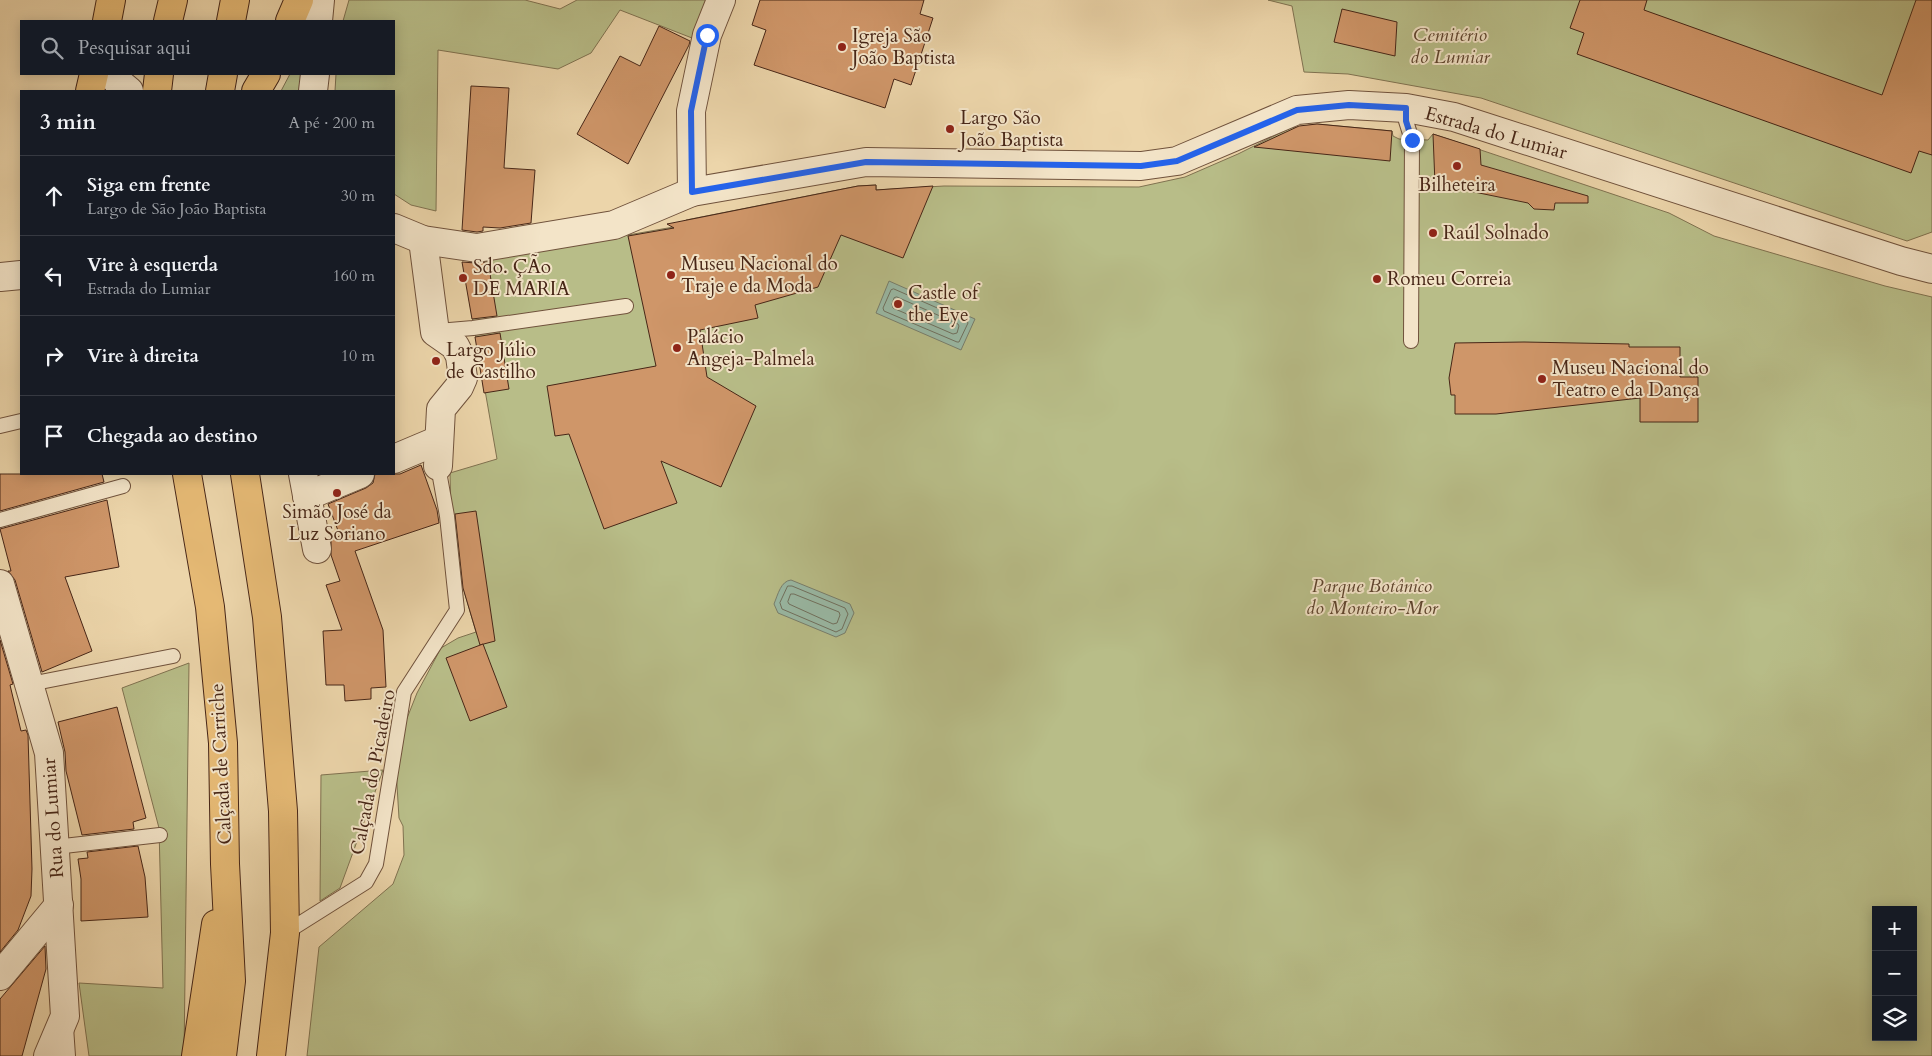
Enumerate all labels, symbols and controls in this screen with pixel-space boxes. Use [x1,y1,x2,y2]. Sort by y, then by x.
search box [20,20,395,75]
park label: Cemitério do Lumiar [1410,22,1490,70]
place label: Igreja São João Baptista [849,23,956,71]
route start [696,24,719,47]
icon: search [38,34,66,62]
text: Pesquisar aqui [78,35,191,61]
marker: Igreja São João Baptista [836,41,848,53]
street label: Estrada do Lumiar [1422,100,1570,166]
place label: Largo São João Baptista [957,105,1064,153]
text: 3 min [40,108,96,137]
text: A pé · 200 m [288,112,375,134]
marker: Largo São João Baptista [944,123,956,135]
route end [1401,129,1424,152]
marker: Bilheteira [1451,160,1463,172]
text: Siga em frente [87,172,211,198]
place label: Bilheteira [1418,172,1496,198]
icon: ahead [40,182,68,210]
text: 30 m [341,185,375,207]
text: Largo de São João Baptista [87,198,267,220]
place label: Raúl Solnado [1443,220,1549,246]
marker: Raúl Solnado [1427,227,1439,239]
place label: Museu Nacional do Traje e da Moda [681,251,838,299]
text: Vire à esquerda [87,252,218,278]
place label: Sdo. ÇÃo DE MARIA [473,254,570,302]
icon: left [40,262,68,290]
text: 160 m [333,265,375,287]
place label: Romeu Correia [1387,266,1512,292]
marker: Museu Nacional do Traje e da Moda [665,269,677,281]
marker: Sdo. ÇÃo DE MARIA [457,272,469,284]
marker: Romeu Correia [1371,273,1383,285]
text: Estrada do Lumiar [87,278,210,300]
place label: Castle of the Eye [908,280,981,328]
marker: Castle of the Eye [892,298,904,310]
place label: Palácio Angeja-Palmela [687,324,815,372]
place label: Largo Júlio de Castilho [446,337,536,385]
icon: right [40,342,68,370]
marker: Palácio Angeja-Palmela [671,342,683,354]
text: Vire à direita [87,343,199,369]
text: 10 m [341,345,375,367]
marker: Largo Júlio de Castilho [430,355,442,367]
place label: Museu Nacional do Teatro e da Dança [1552,355,1709,403]
marker: Museu Nacional do Teatro e da Dança [1536,373,1548,385]
icon: arrive [40,422,68,450]
text: Chegada ao destino [87,423,258,449]
marker: Simão José da Luz Soriano [331,487,343,499]
place label: Simão José da Luz Soriano [282,499,392,547]
park label: Parque Botânico do Monteiro-Mor [1306,573,1439,621]
street label: Calçada de Carriche [204,683,238,845]
street label: Calçada do Picadeiro [344,687,402,857]
street label: Rua do Lumiar [36,757,70,879]
map controls [1872,906,1917,1041]
button: + [1872,906,1917,951]
button: − [1872,951,1917,996]
button: layers [1872,996,1917,1041]

